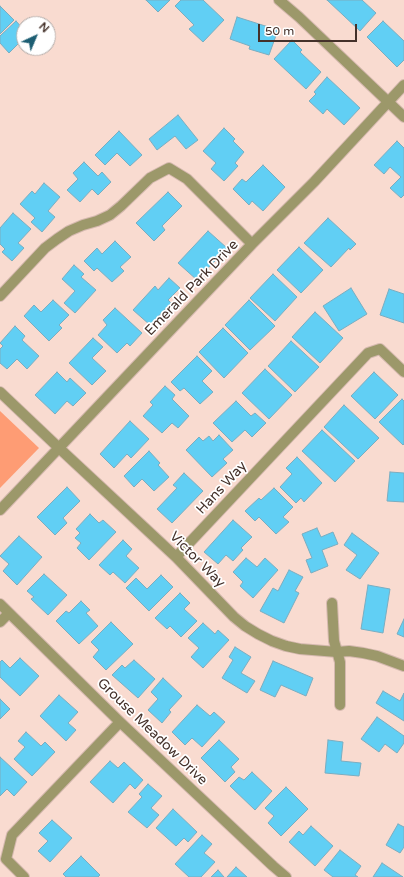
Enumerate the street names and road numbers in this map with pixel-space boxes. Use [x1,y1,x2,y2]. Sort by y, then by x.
street label: Emerald Park Drive [142,237,242,339]
street label: Hans Way [193,458,251,518]
street label: Victor Way [166,529,228,591]
street label: Grouse Meadow Drive [93,675,211,789]

